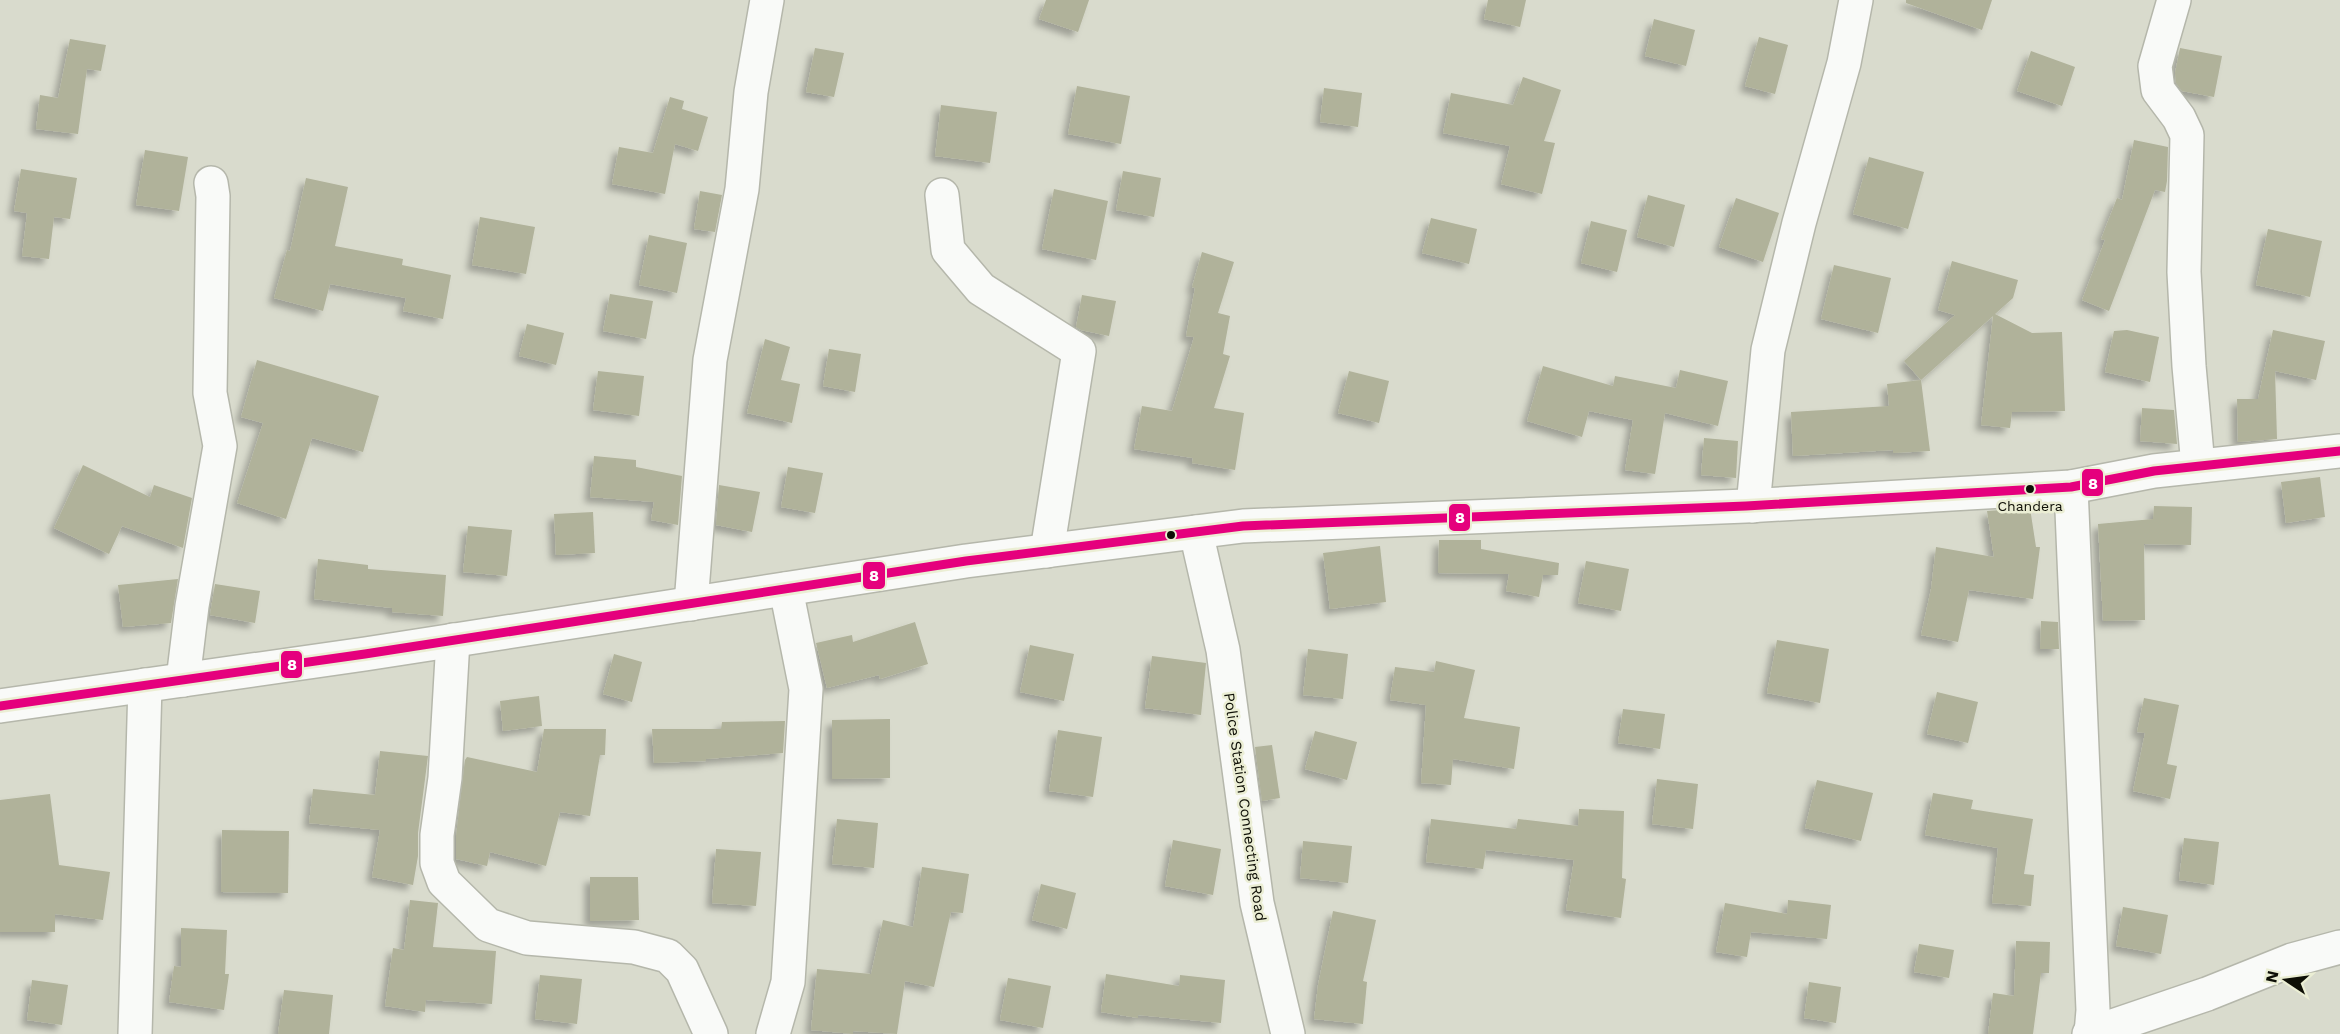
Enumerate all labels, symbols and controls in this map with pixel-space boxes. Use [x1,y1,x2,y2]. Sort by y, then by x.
line badge: 8 [2081,468,2104,497]
text: 8 [2088,474,2098,493]
marker: Chandera [2024,483,2036,495]
place label: Chandera [1997,498,2063,514]
line badge: 8 [1448,503,1471,532]
text: 8 [1455,508,1465,527]
unlabelled marker [1165,529,1177,541]
line badge: 8 [862,561,886,590]
text: 8 [869,566,879,585]
line badge: 8 [280,650,303,679]
text: 8 [287,655,297,674]
street label: Police Station Connecting Road [1220,692,1270,922]
north arrow [2256,950,2316,1010]
text: N [2261,969,2282,985]

